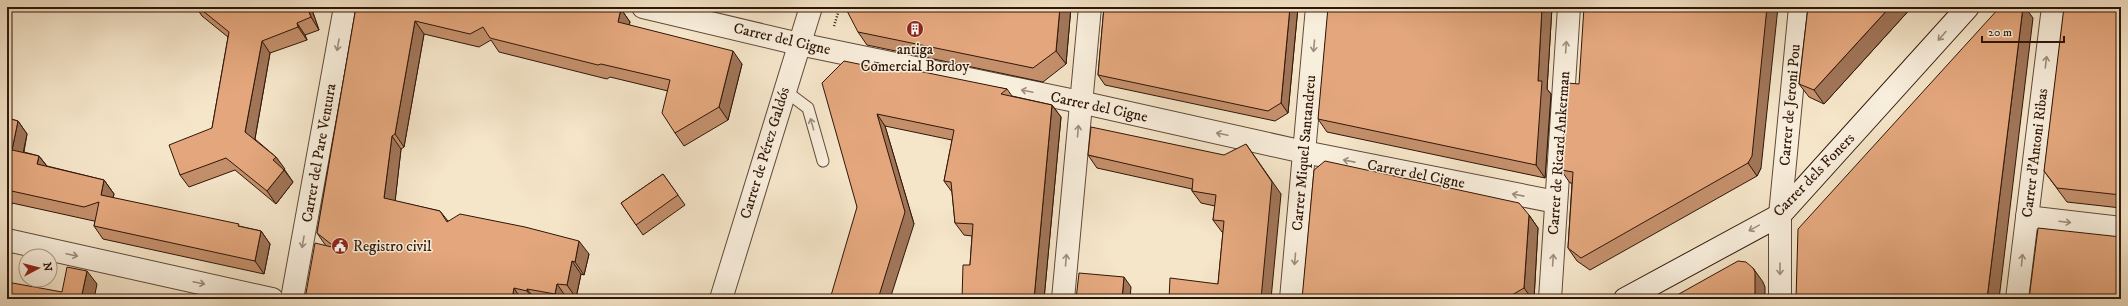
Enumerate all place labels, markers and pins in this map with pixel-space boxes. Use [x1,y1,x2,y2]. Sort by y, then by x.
building icon: antiga Comercial Bordoy [905,19,925,39]
place label: antiga Comercial Bordoy [861,40,970,76]
public building icon: Registro civil [330,236,350,256]
place label: Registro civil [353,237,432,256]

